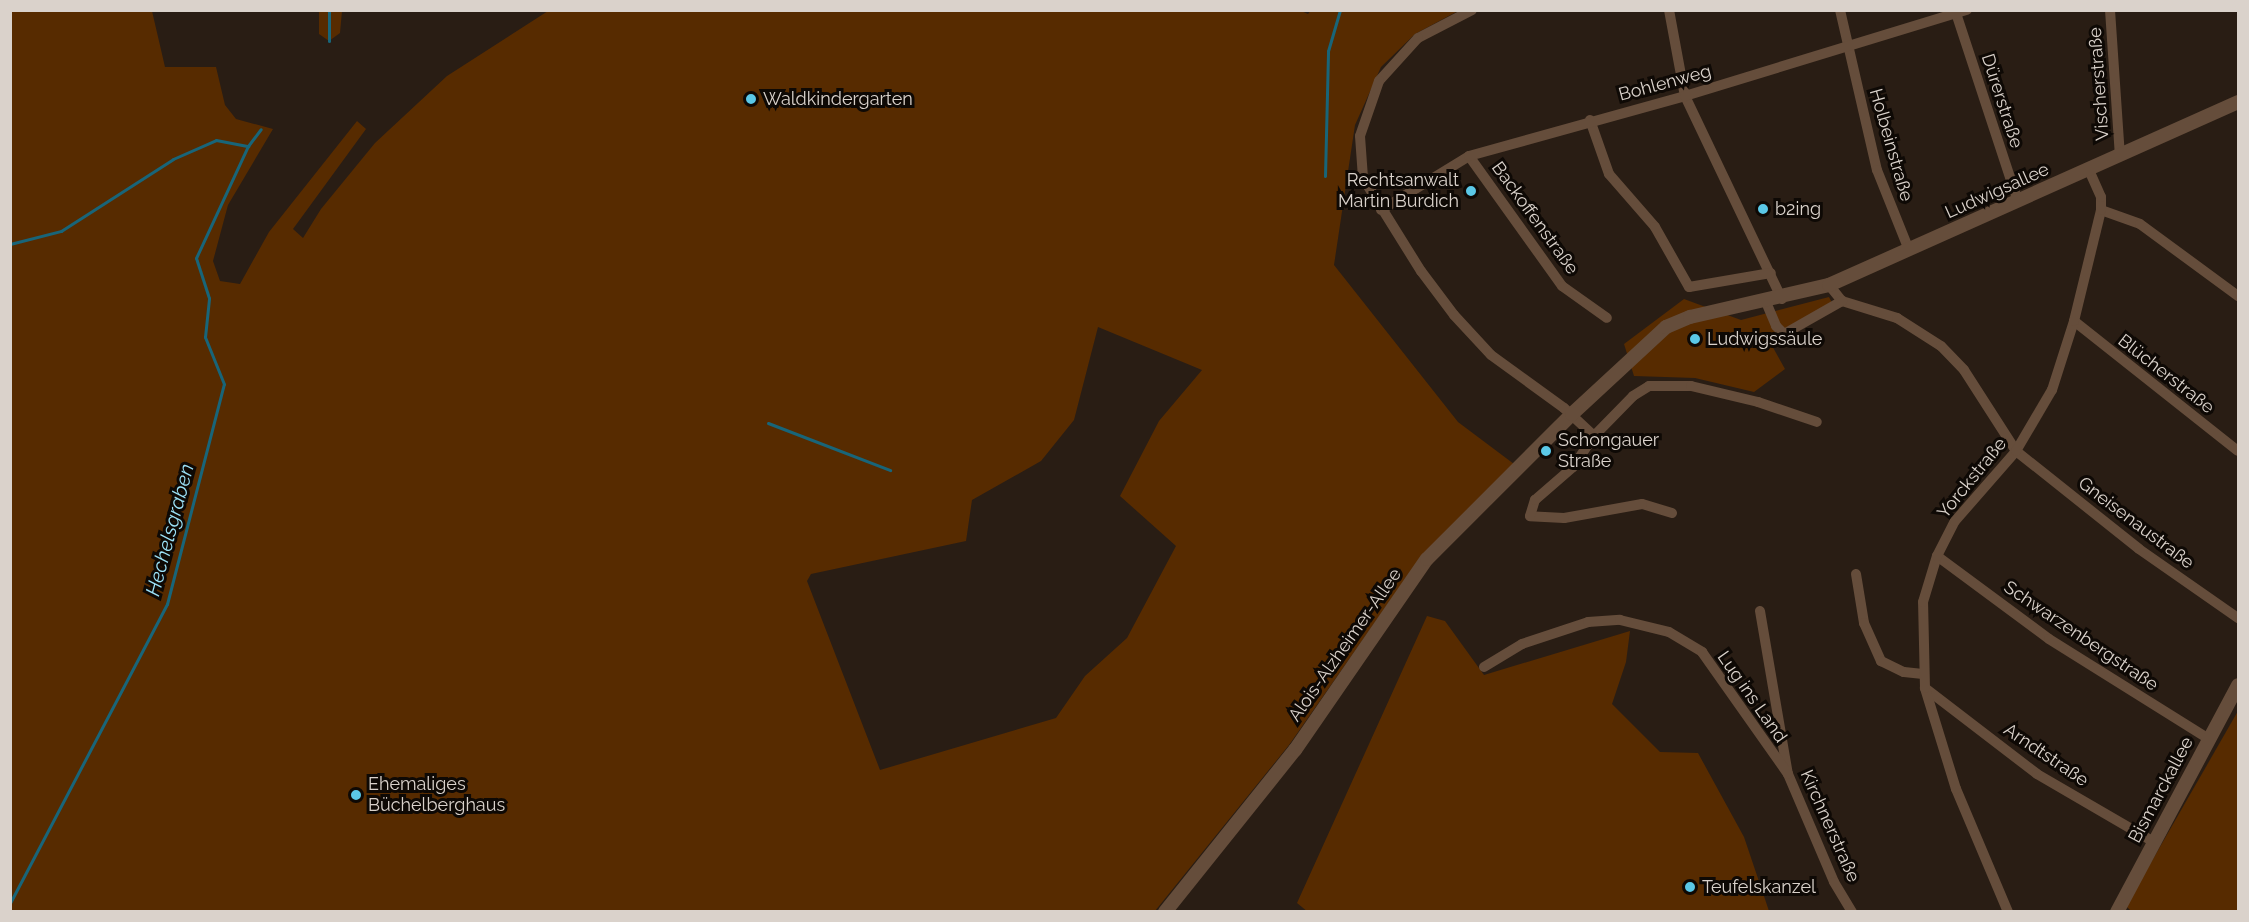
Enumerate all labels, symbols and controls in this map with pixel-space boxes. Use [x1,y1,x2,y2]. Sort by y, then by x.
street label: Vischerstraße [2084,27,2114,141]
street label: Dürerstraße [1977,51,2027,151]
street label: Bohlenweg [1616,60,1714,106]
street label: Holbeinstraße [1865,86,1917,204]
place label: Waldkindergarten [763,88,913,110]
marker: Waldkindergarten [744,92,758,106]
street label: Backoffenstraße [1487,158,1583,278]
street label: Ludwigsallee [1942,158,2052,224]
place label: Rechtsanwalt Martin Burdich [1338,170,1459,213]
marker: Rechtsanwalt Martin Burdich [1464,184,1478,198]
place label: b2ing [1775,198,1821,220]
marker: b2ing [1756,202,1770,216]
place label: Ludwigssäule [1707,328,1822,350]
street label: Blücherstraße [2114,330,2218,418]
marker: Ludwigssäule [1688,332,1702,346]
place label: Schongauer Straße [1558,430,1659,472]
street label: Yorckstraße [1933,433,2011,523]
marker: Schongauer Straße [1539,444,1553,458]
water label: Hechelsgraben [141,461,199,599]
street label: Gneisenaustraße [2074,472,2198,574]
street label: Alois-Alzheimer-Allee [1284,564,1406,726]
street label: Schwarzenbergstraße [2000,576,2162,696]
street label: Lug ins Land [1713,647,1791,747]
street label: Arndtstraße [2000,719,2092,791]
street label: Bismarckallee [2124,733,2198,847]
street label: Kirchnerstraße [1796,767,1864,885]
place label: Ehemaliges Büchelberghaus [368,774,505,816]
marker: Ehemaliges Büchelberghaus [349,788,363,802]
place label: Teufelskanzel [1702,876,1816,898]
marker: Teufelskanzel [1683,880,1697,894]

